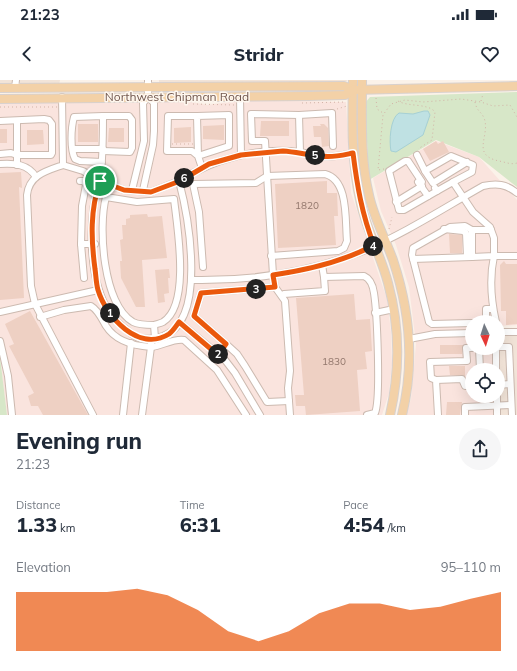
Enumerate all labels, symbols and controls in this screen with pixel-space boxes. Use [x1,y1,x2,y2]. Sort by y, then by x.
text: 21:23 [20,5,60,24]
icon: back [16,43,38,65]
text: Stridr [234,43,283,66]
icon: heart [479,43,501,65]
street label: Northwest Chipman Road [105,89,249,104]
pin: 5 [305,145,325,165]
text: 5 [312,148,318,162]
pin [83,164,117,198]
pin: 6 [174,168,194,188]
icon: arrive [89,170,111,192]
text: 6 [181,171,187,185]
house number: 1820 [295,199,319,212]
pin: 4 [363,236,383,256]
text: 4 [370,239,376,253]
pin: 3 [246,279,266,299]
text: 3 [253,282,259,296]
pin: 1 [100,303,120,323]
text: 1 [107,306,113,320]
north arrow [465,315,505,355]
map controls [465,315,505,403]
pin: 2 [208,344,228,364]
text: 2 [215,347,221,361]
house number: 1830 [322,355,346,368]
button: locate [465,363,505,403]
text: Evening run [16,427,142,455]
button: share [459,428,501,470]
text: 21:23 [16,456,50,472]
text: Distance [16,498,60,512]
text: Time [180,498,205,512]
text: Pace [343,498,368,512]
text: 1.33 [16,512,57,537]
text: 6:31 [180,512,221,537]
text: 4:54 [343,512,385,537]
text: km [57,521,75,535]
text: /km [385,521,406,535]
text: Elevation [16,559,71,575]
text: 95–110 m [441,559,501,575]

